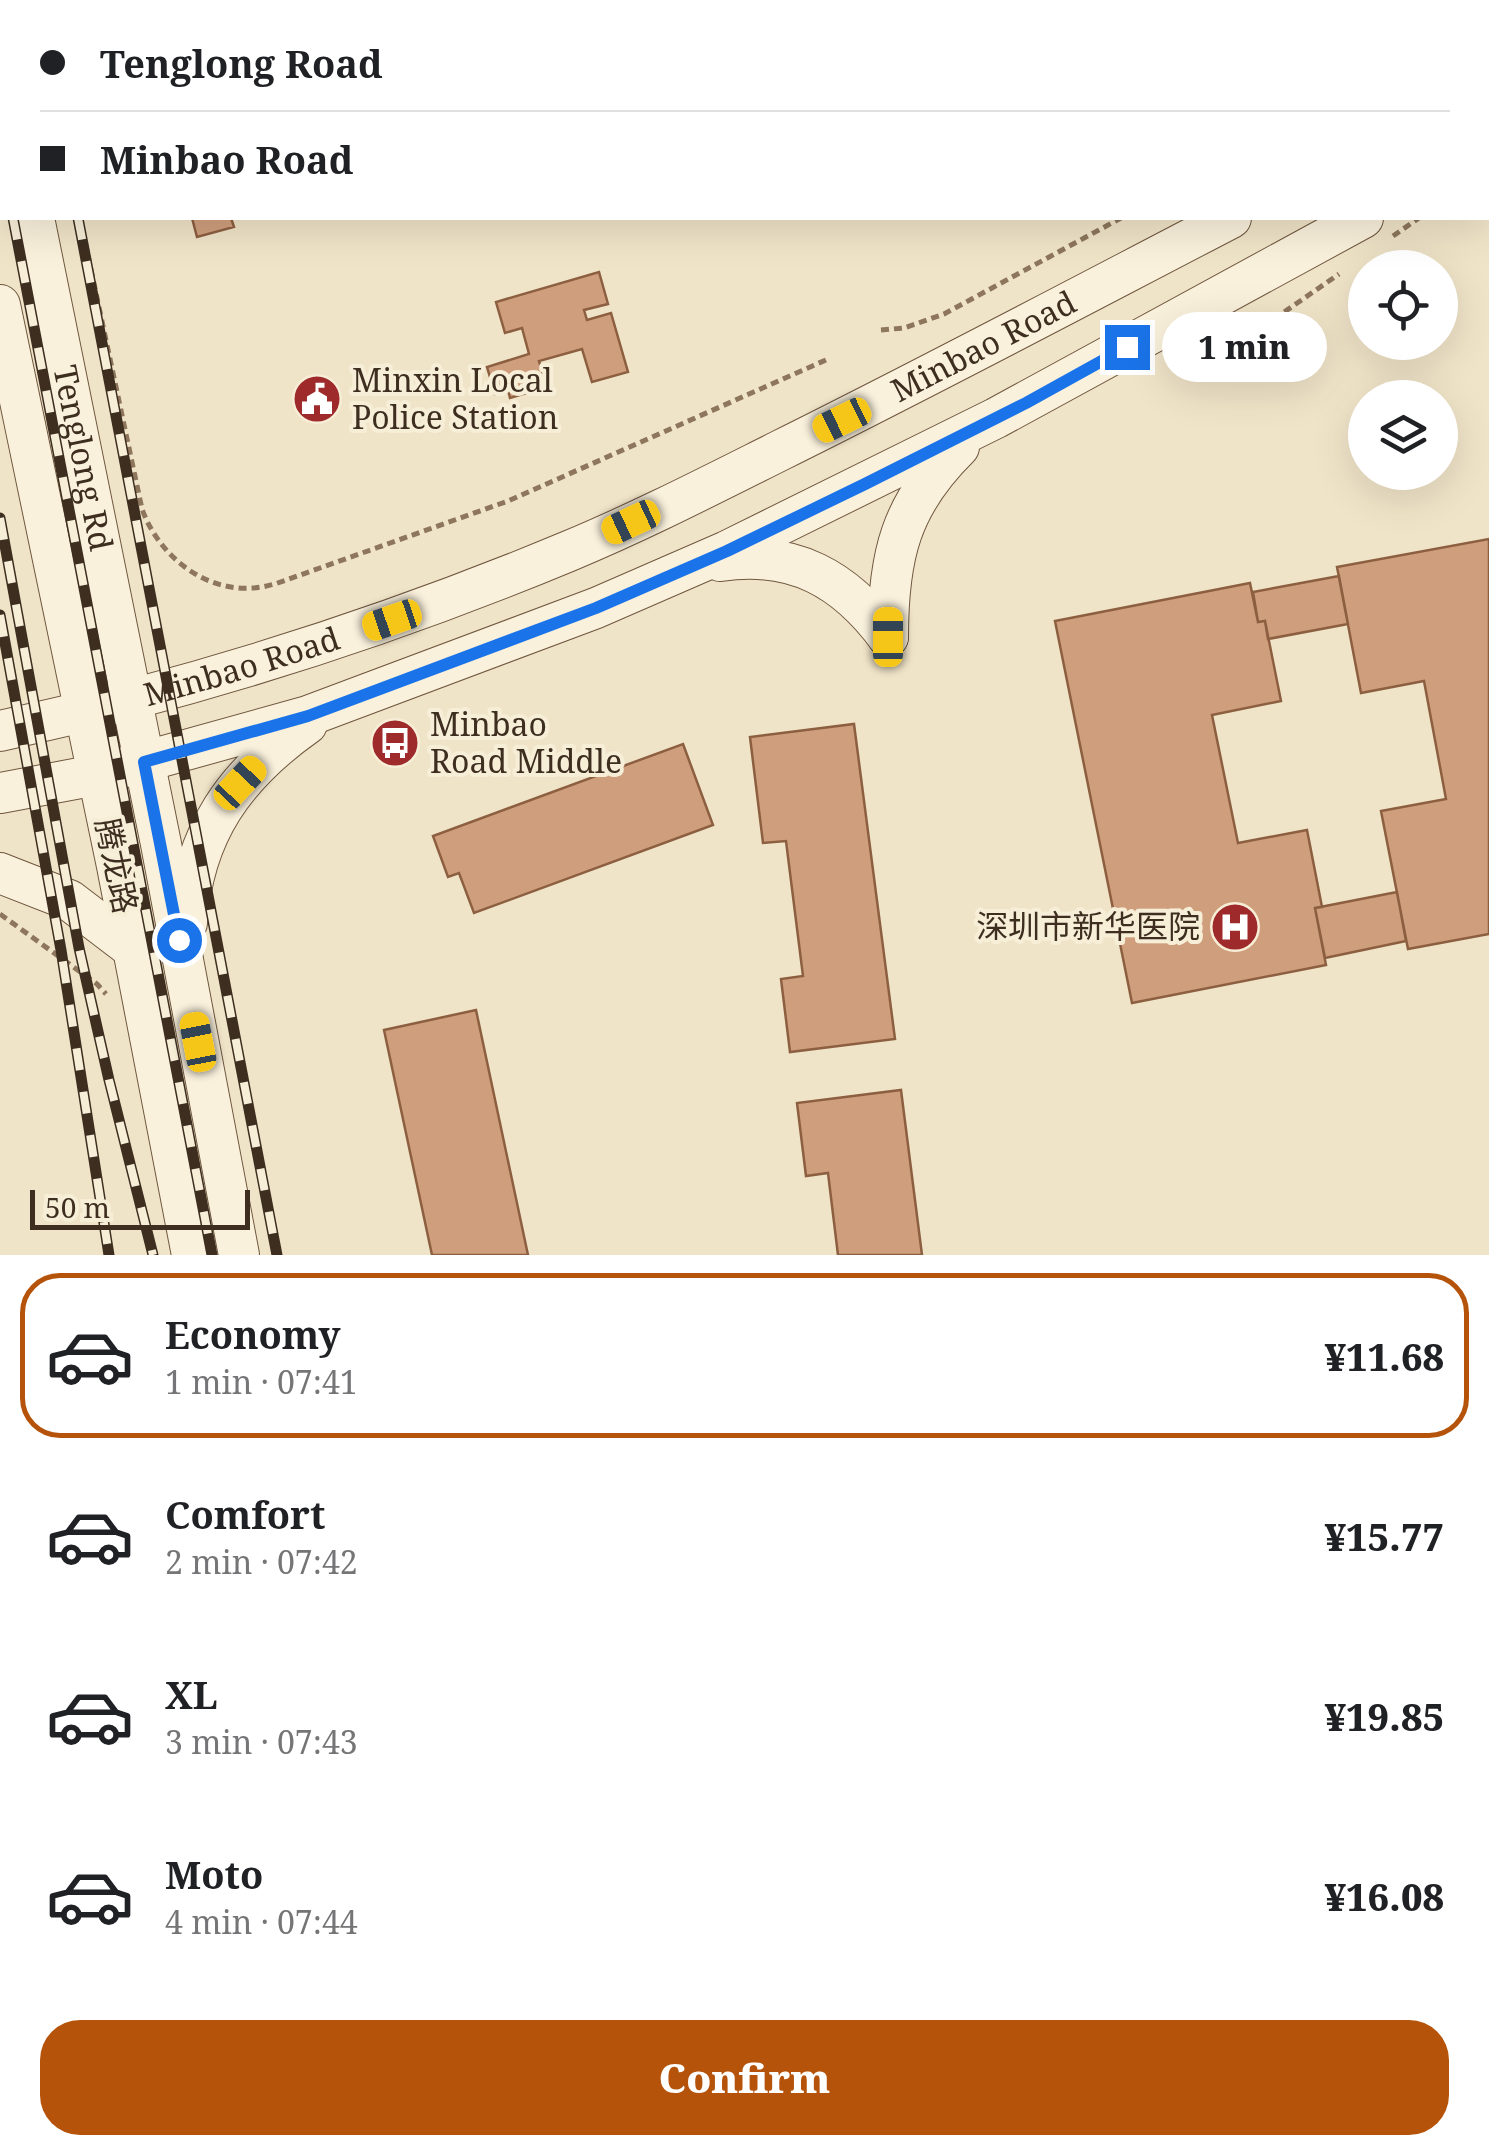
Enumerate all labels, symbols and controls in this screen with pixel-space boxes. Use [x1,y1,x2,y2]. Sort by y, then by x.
text: Tenglong Road [100,37,383,89]
text: Minbao Road [100,133,353,185]
map controls [1348,250,1458,490]
button: locate [1348,250,1458,360]
street label: Minbao Road [883,280,1083,411]
callout: 1 min [1162,312,1327,382]
route end [1105,325,1150,370]
text: 1 min [1199,325,1290,368]
place label: Minxin Local Police Station [352,358,558,438]
street label: Tenglong Rd [44,361,124,555]
public building icon: Minxin Local Police Station [291,373,343,425]
button: layers [1348,380,1458,490]
car [808,393,876,447]
car [597,496,665,548]
car [359,596,425,644]
car [873,607,903,667]
street label: Minbao Road [138,616,345,715]
place label: Minbao Road Middle [430,702,622,782]
bus stop icon: Minbao Road Middle [369,717,421,769]
car [209,751,271,815]
street label: 腾龙路 [86,814,148,917]
hospital icon: 深圳市新华医院 [1209,901,1261,953]
place label: 深圳市新华医院 [976,904,1200,947]
route start [157,918,202,963]
car [178,1010,218,1074]
scale bar [30,1185,250,1230]
text: 50 m [45,1188,110,1226]
text: Economy [165,1308,341,1360]
icon: car [45,1311,135,1401]
text: ¥11.68 [1324,1330,1444,1382]
text: 1 min · 07:41 [165,1360,358,1403]
text: Comfort [165,1488,325,1540]
icon: car [45,1491,135,1581]
text: ¥15.77 [1324,1510,1444,1562]
text: 2 min · 07:42 [165,1540,358,1583]
text: XL [165,1668,218,1720]
icon: car [45,1671,135,1761]
text: ¥19.85 [1324,1690,1444,1742]
text: 3 min · 07:43 [165,1720,358,1763]
text: Moto [165,1848,263,1900]
icon: car [45,1851,135,1941]
text: ¥16.08 [1324,1870,1444,1922]
text: 4 min · 07:44 [165,1900,358,1943]
button: Confirm [40,2020,1449,2135]

